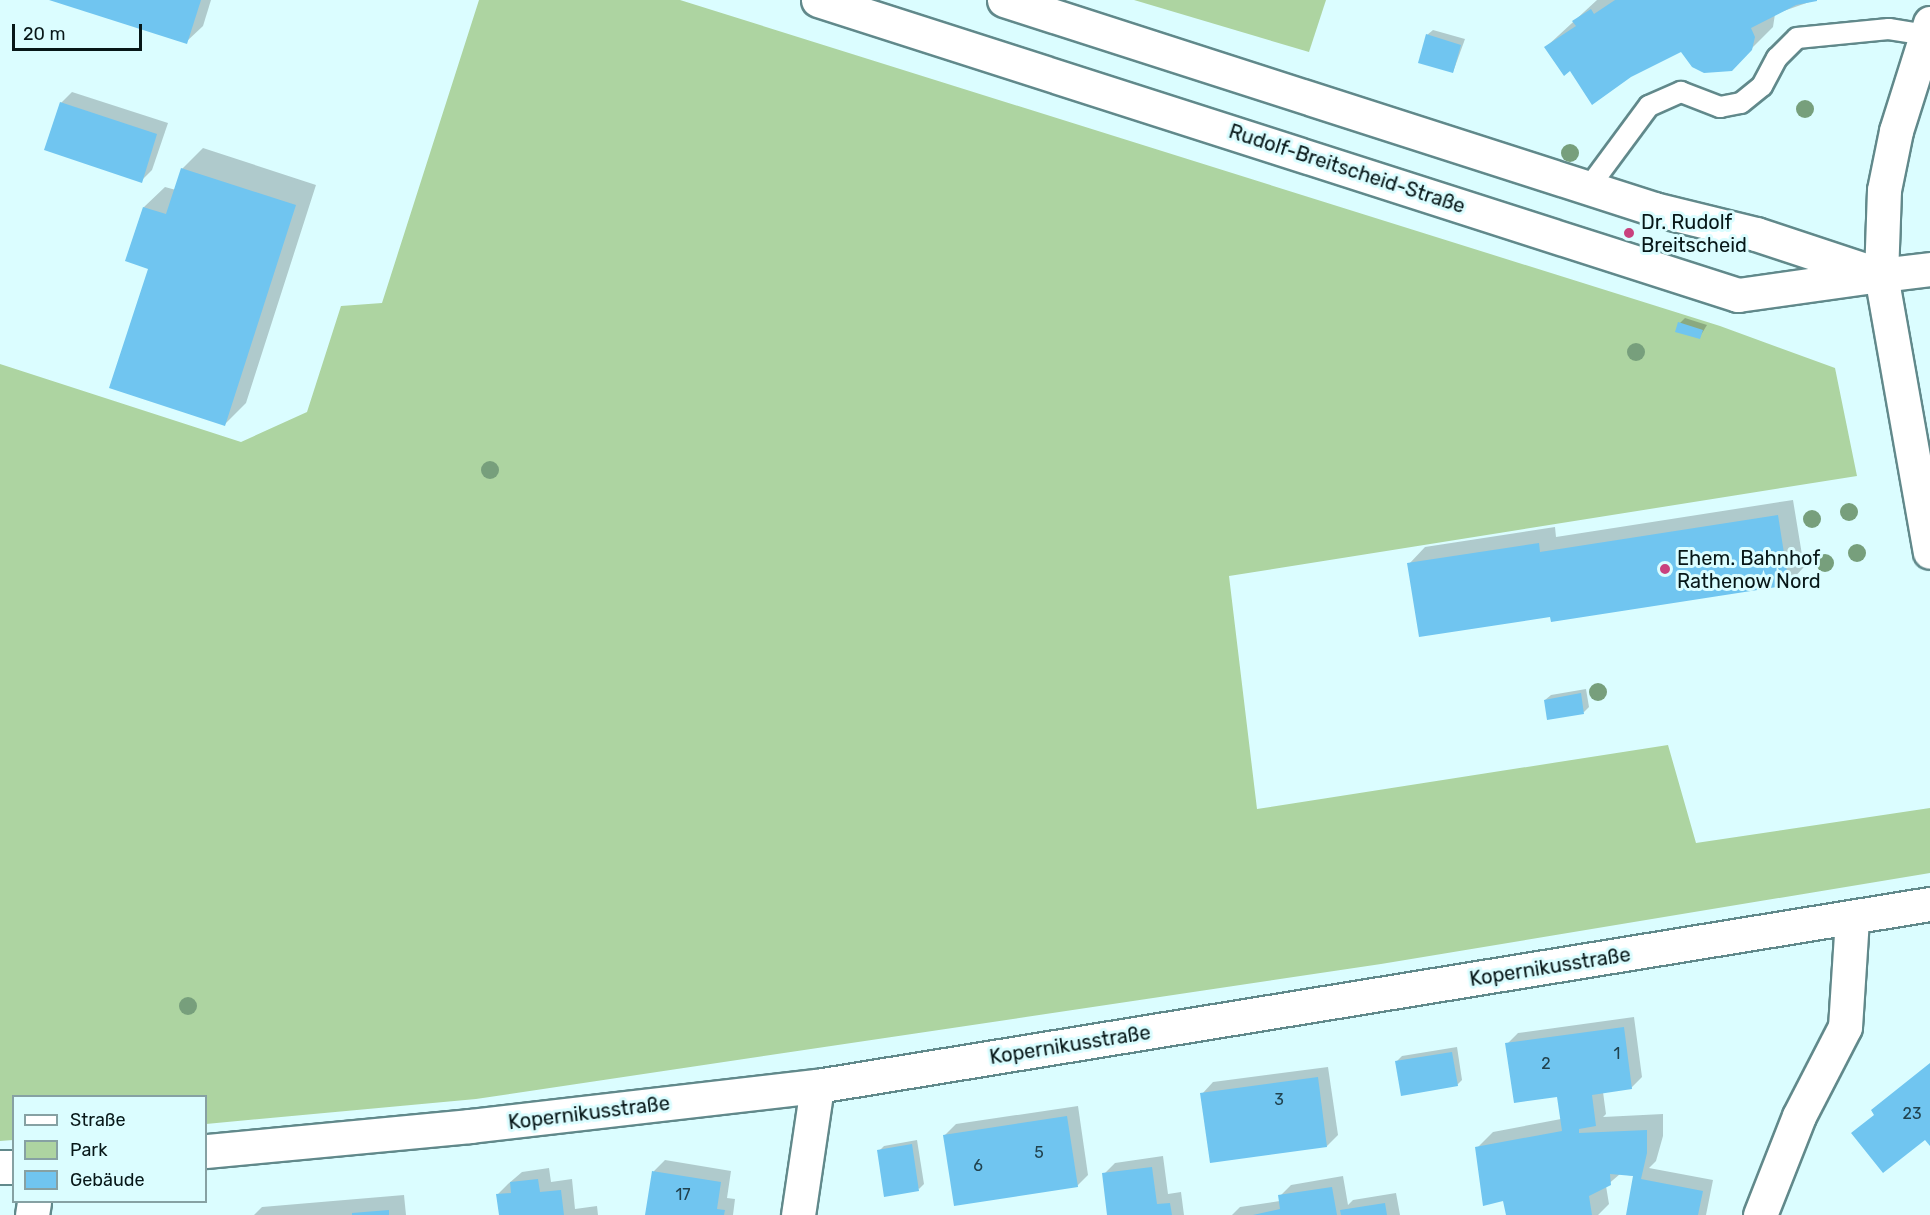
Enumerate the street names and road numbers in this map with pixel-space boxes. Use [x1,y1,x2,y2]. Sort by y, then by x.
street label: Rudolf-Breitscheid-Straße [1226,119,1468,219]
street label: Kopernikusstraße [1468,942,1632,992]
street label: Kopernikusstraße [988,1020,1152,1070]
street label: Kopernikusstraße [507,1091,671,1135]

